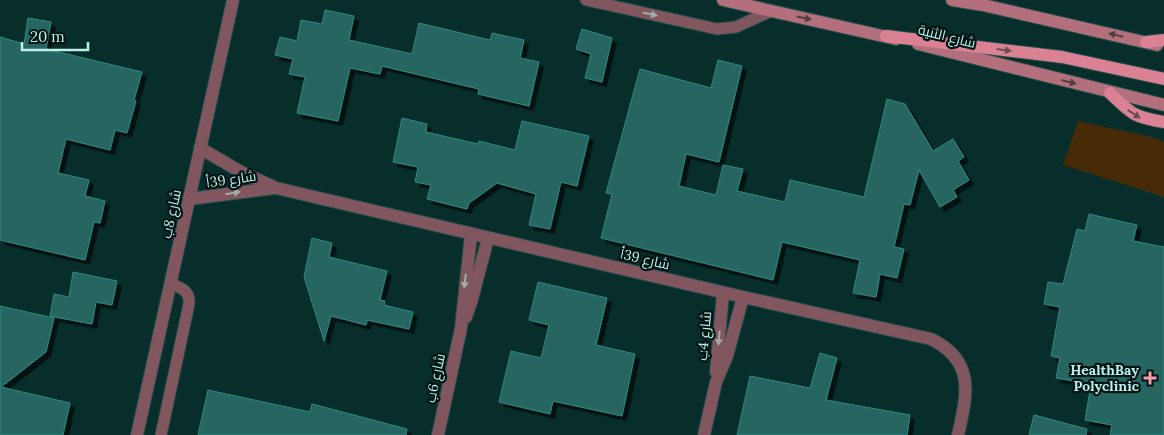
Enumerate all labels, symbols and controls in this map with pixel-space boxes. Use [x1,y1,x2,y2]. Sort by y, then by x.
one-way arrow [643,10,658,18]
one-way arrow [797,14,812,22]
scale bar [22,20,89,52]
street label: شارع الثنية [916,20,978,52]
text: 20 m [30,27,65,46]
one-way arrow [1109,31,1124,39]
one-way arrow [996,46,1012,54]
one-way arrow [1061,78,1076,86]
one-way arrow [1127,109,1140,119]
street label: شارع 39أ [205,167,257,191]
street label: شارع 8ب [157,188,185,240]
one-way arrow [225,189,241,197]
street label: شارع 39أ [618,245,672,273]
one-way arrow [461,274,469,290]
street label: شارع 4ب [693,311,715,361]
one-way arrow [715,330,723,346]
street label: شارع 6ب [421,352,449,404]
place label: HealthBay Polyclinic [1070,361,1140,395]
marker: HealthBay Polyclinic [1143,371,1157,385]

